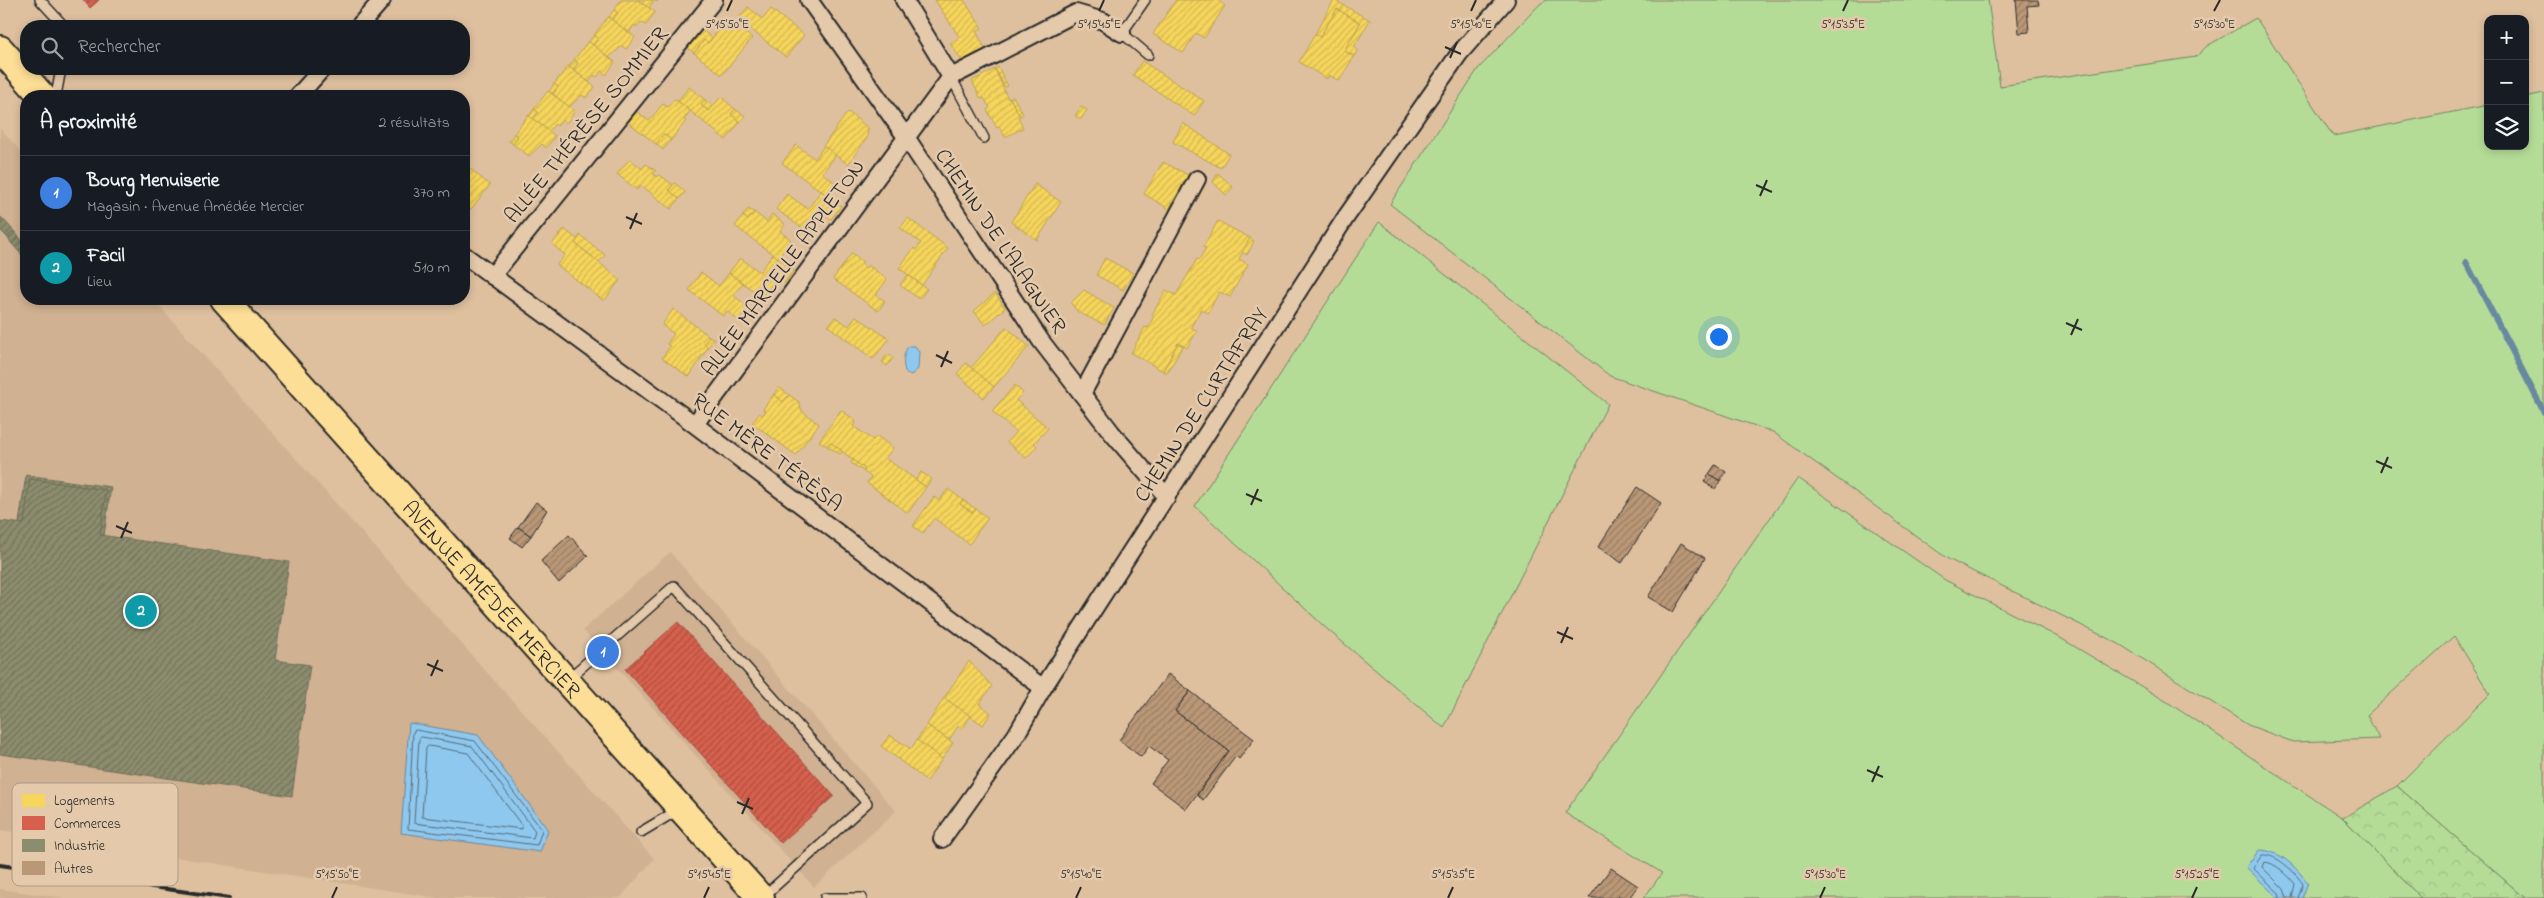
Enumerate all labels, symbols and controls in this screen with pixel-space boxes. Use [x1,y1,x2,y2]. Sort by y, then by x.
map controls [2484,15,2529,150]
button: + [2484,15,2529,60]
text: 5°15'50"E [705,16,749,34]
text: 5°15'45"E [1077,16,1121,34]
text: 5°15'40"E [1450,16,1492,34]
text: 5°15'35"E [1821,16,1865,34]
text: 5°15'30"E [2193,16,2235,34]
search box [20,20,470,75]
street label: ALLÉE THÉRÈSE SOMMIER [498,20,677,231]
icon: search [38,34,66,62]
text: Rechercher [78,34,161,61]
button: − [2484,60,2529,105]
button: layers [2484,105,2529,150]
text: À proximité [40,108,137,138]
text: 2 résultats [378,111,450,135]
street label: CHEMIN DE L'ALAGNIER [926,143,1074,341]
street label: ALLÉE MARCELLE APPLETON [695,154,874,384]
text: Bourg Menuiserie [87,168,219,195]
text: 1 [53,181,59,205]
text: 370 m [413,181,450,205]
text: Magasin · Avenue Amédée Mercier [87,195,304,219]
text: Facil [87,243,125,270]
text: 2 [52,256,60,280]
text: 510 m [412,256,450,280]
text: Lieu [87,270,112,294]
street label: CHEMIN DE CURTAFRAY [1127,302,1278,509]
your location [1706,324,1732,350]
street label: RUE MÈRE TÉRÈSA [684,386,848,521]
street label: AVENUE AMÉDÉE MERCIER [393,495,588,707]
pin: 2 [125,592,157,630]
pin: 1 [587,633,619,671]
legend [12,783,178,886]
text: Logements [54,791,115,813]
text: Commerces [54,814,121,835]
text: Industrie [54,836,106,857]
text: Autres [54,859,93,880]
text: 5°15'50"E [315,866,359,884]
text: 5°15'45"E [687,866,731,884]
text: 5°15'40"E [1060,866,1102,884]
text: 5°15'35"E [1431,866,1475,884]
text: 5°15'30"E [1804,866,1846,884]
text: 5°15'25"E [2175,866,2219,884]

